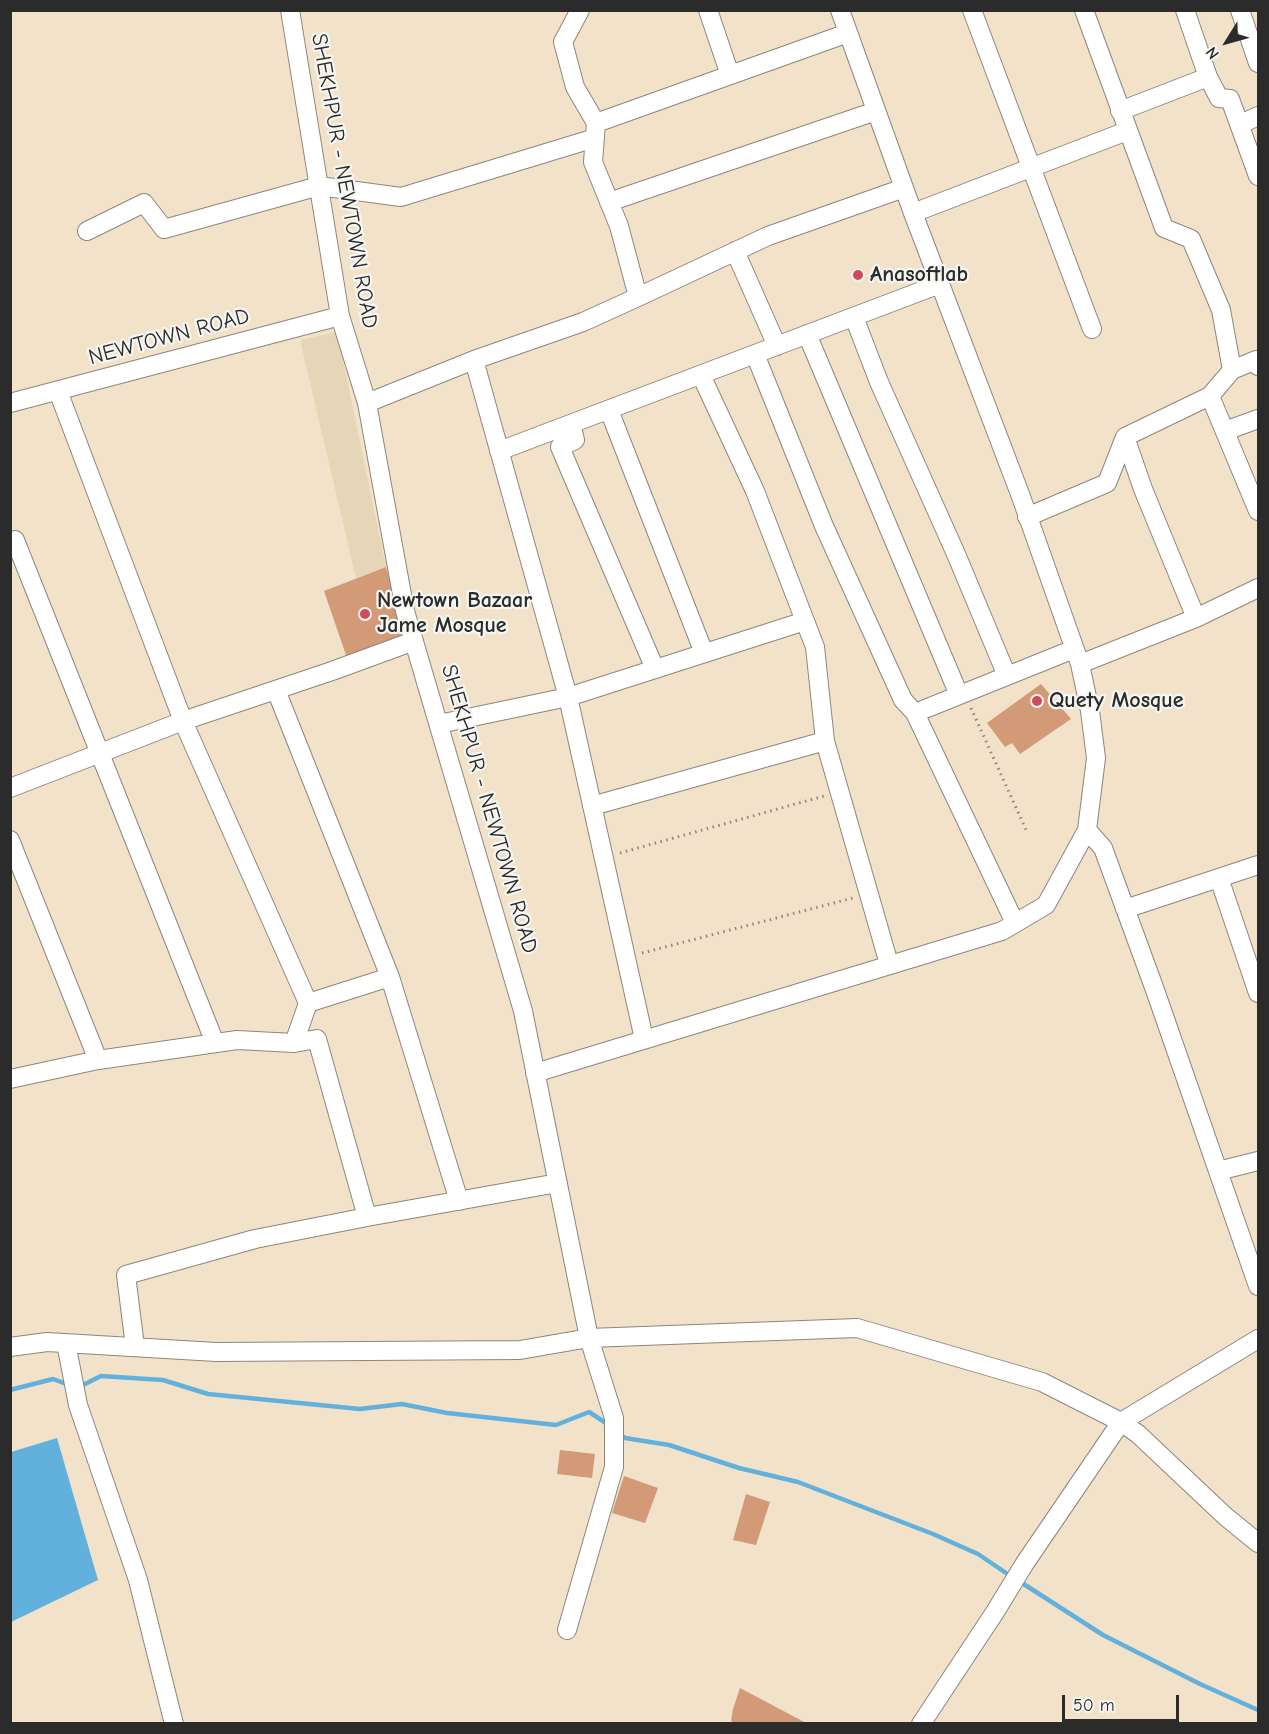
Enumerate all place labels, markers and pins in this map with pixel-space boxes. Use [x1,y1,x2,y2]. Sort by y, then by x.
place label: Anasoftlab [870,262,968,288]
marker: Anasoftlab [851,268,865,282]
place label: Newtown Bazaar Jame Mosque [377,588,532,640]
marker: Newtown Bazaar Jame Mosque [358,607,372,621]
place label: Quety Mosque [1049,688,1184,714]
marker: Quety Mosque [1030,694,1044,708]

